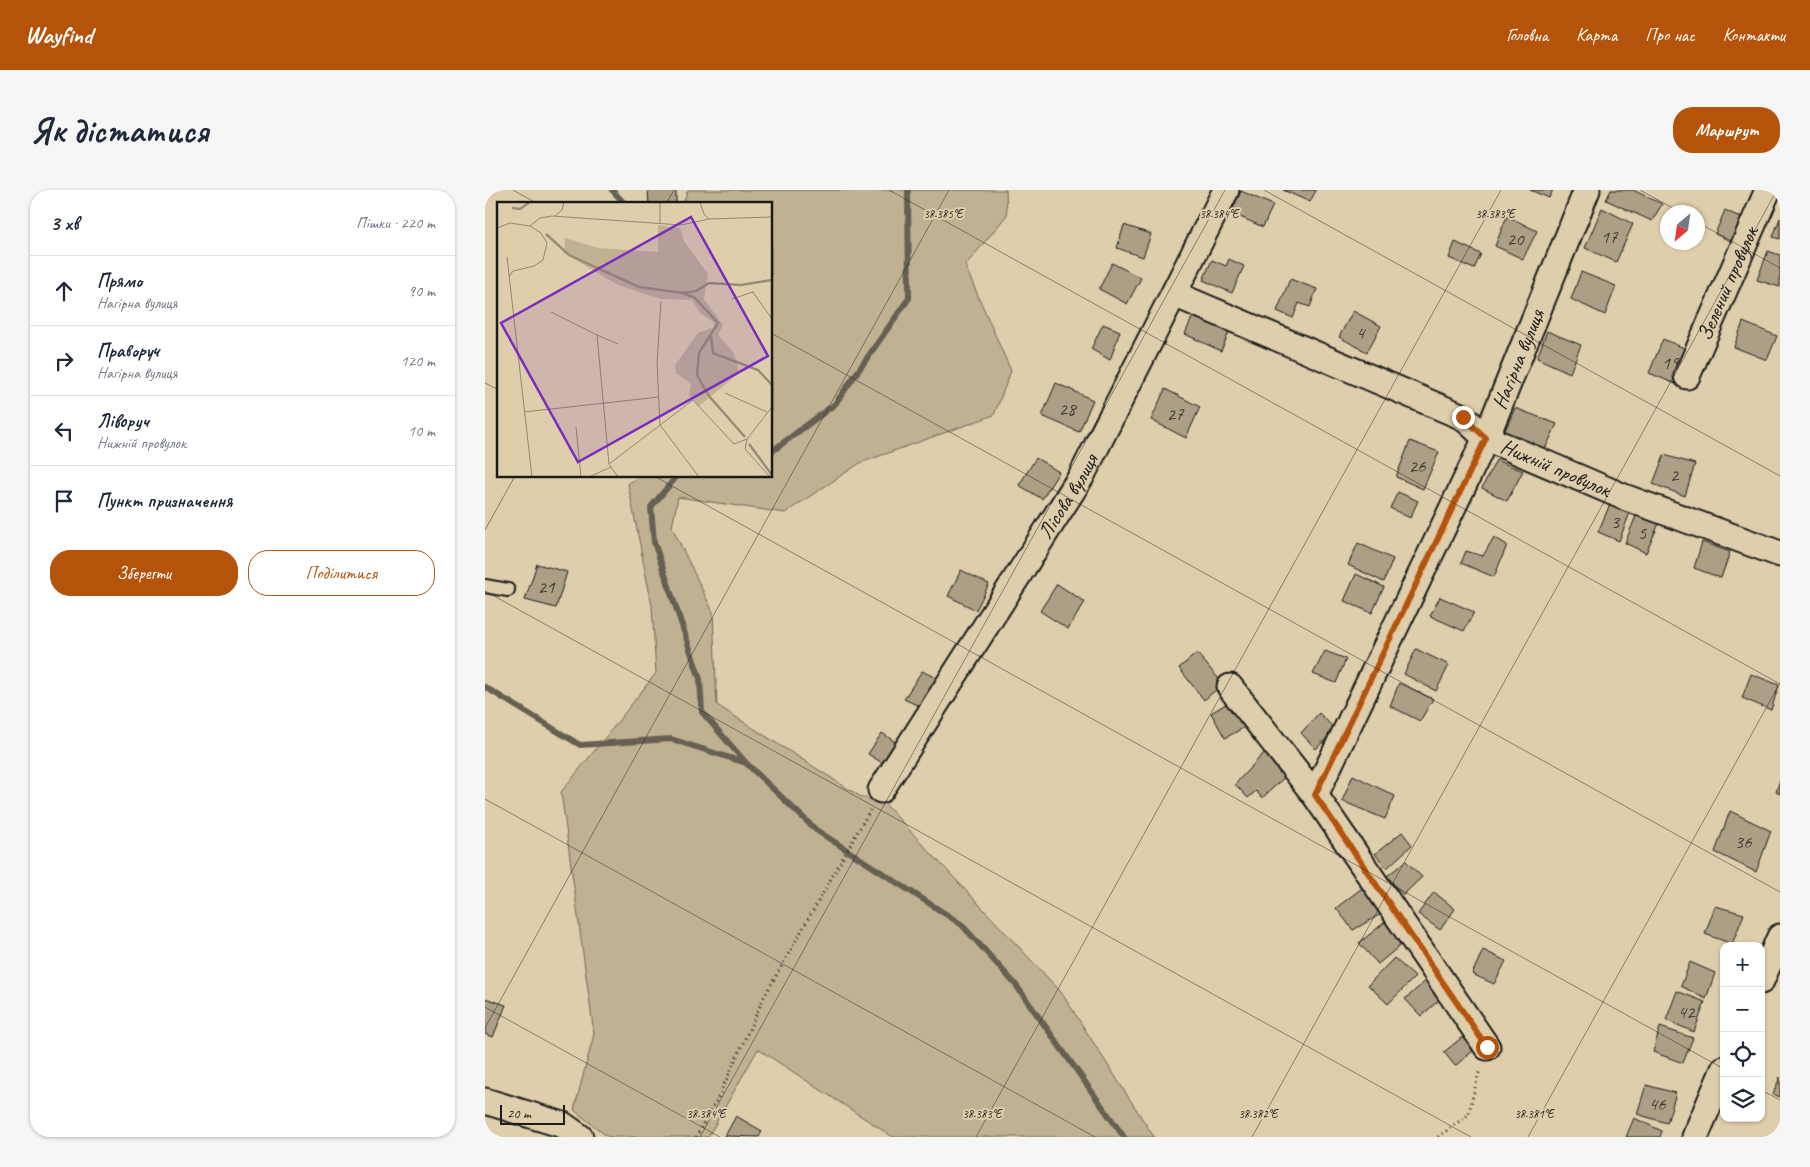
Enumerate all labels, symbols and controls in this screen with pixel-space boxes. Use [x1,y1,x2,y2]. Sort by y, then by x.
text: Wayfind [25,20,92,50]
text: Головна [1506,24,1548,46]
text: Карта [1576,24,1617,46]
text: Про нас [1645,24,1695,46]
text: Контакти [1723,24,1785,46]
button: Маршрут [1673,107,1780,153]
text: Як дістатися [30,108,208,153]
inset map [497,202,773,478]
north arrow [1660,205,1705,250]
text: 38.385°E [923,206,964,222]
text: 38.384°E [1199,206,1240,222]
text: 38.383°E [1475,206,1516,222]
text: 3 хв [50,210,79,236]
text: Пішки · 220 m [356,213,435,233]
street label: Зелений провулок [1691,220,1764,344]
house number: 17 [1600,225,1619,249]
house number: 20 [1506,227,1525,251]
text: Прямо [97,269,142,293]
icon: ahead [50,277,78,305]
text: 90 m [408,281,435,301]
text: Нагірна вулиця [97,293,177,313]
street label: Нагірна вулиця [1486,304,1551,413]
house number: 4 [1356,321,1367,345]
text: Праворуч [97,339,159,363]
icon: right [50,347,78,375]
text: 120 m [401,351,435,371]
house number: 19 [1661,351,1680,375]
text: Нагірна вулиця [97,363,177,383]
house number: 28 [1058,397,1078,421]
house number: 27 [1166,402,1185,426]
route end [1452,406,1475,429]
text: Ліворуч [97,409,149,433]
icon: left [50,417,78,445]
text: 10 m [408,421,435,441]
text: Нижній провулок [97,433,186,453]
street label: Нижній провулок [1497,433,1617,504]
street label: Лісова вулиця [1032,449,1104,544]
house number: 26 [1408,454,1427,478]
house number: 2 [1670,463,1680,487]
icon: arrive [50,487,78,515]
text: Пункт призначення [97,489,232,513]
house number: 3 [1611,510,1621,534]
house number: 5 [1638,521,1648,545]
button: Зберегти [50,550,238,596]
button: Поділитися [248,550,435,596]
house number: 21 [537,575,556,599]
house number: 36 [1734,830,1753,854]
map controls [1720,942,1765,1122]
button: + [1720,942,1765,987]
button: − [1720,987,1765,1032]
house number: 42 [1677,1000,1696,1024]
button: locate [1720,1032,1765,1077]
route start [1476,1036,1499,1059]
button: layers [1720,1077,1765,1122]
house number: 46 [1648,1092,1667,1116]
scale bar [500,1102,565,1125]
text: 20 m [507,1105,531,1122]
text: 38.384°E [686,1106,727,1122]
text: 38.383°E [962,1106,1003,1122]
text: 38.382°E [1238,1106,1279,1122]
text: 38.381°E [1514,1106,1555,1122]

